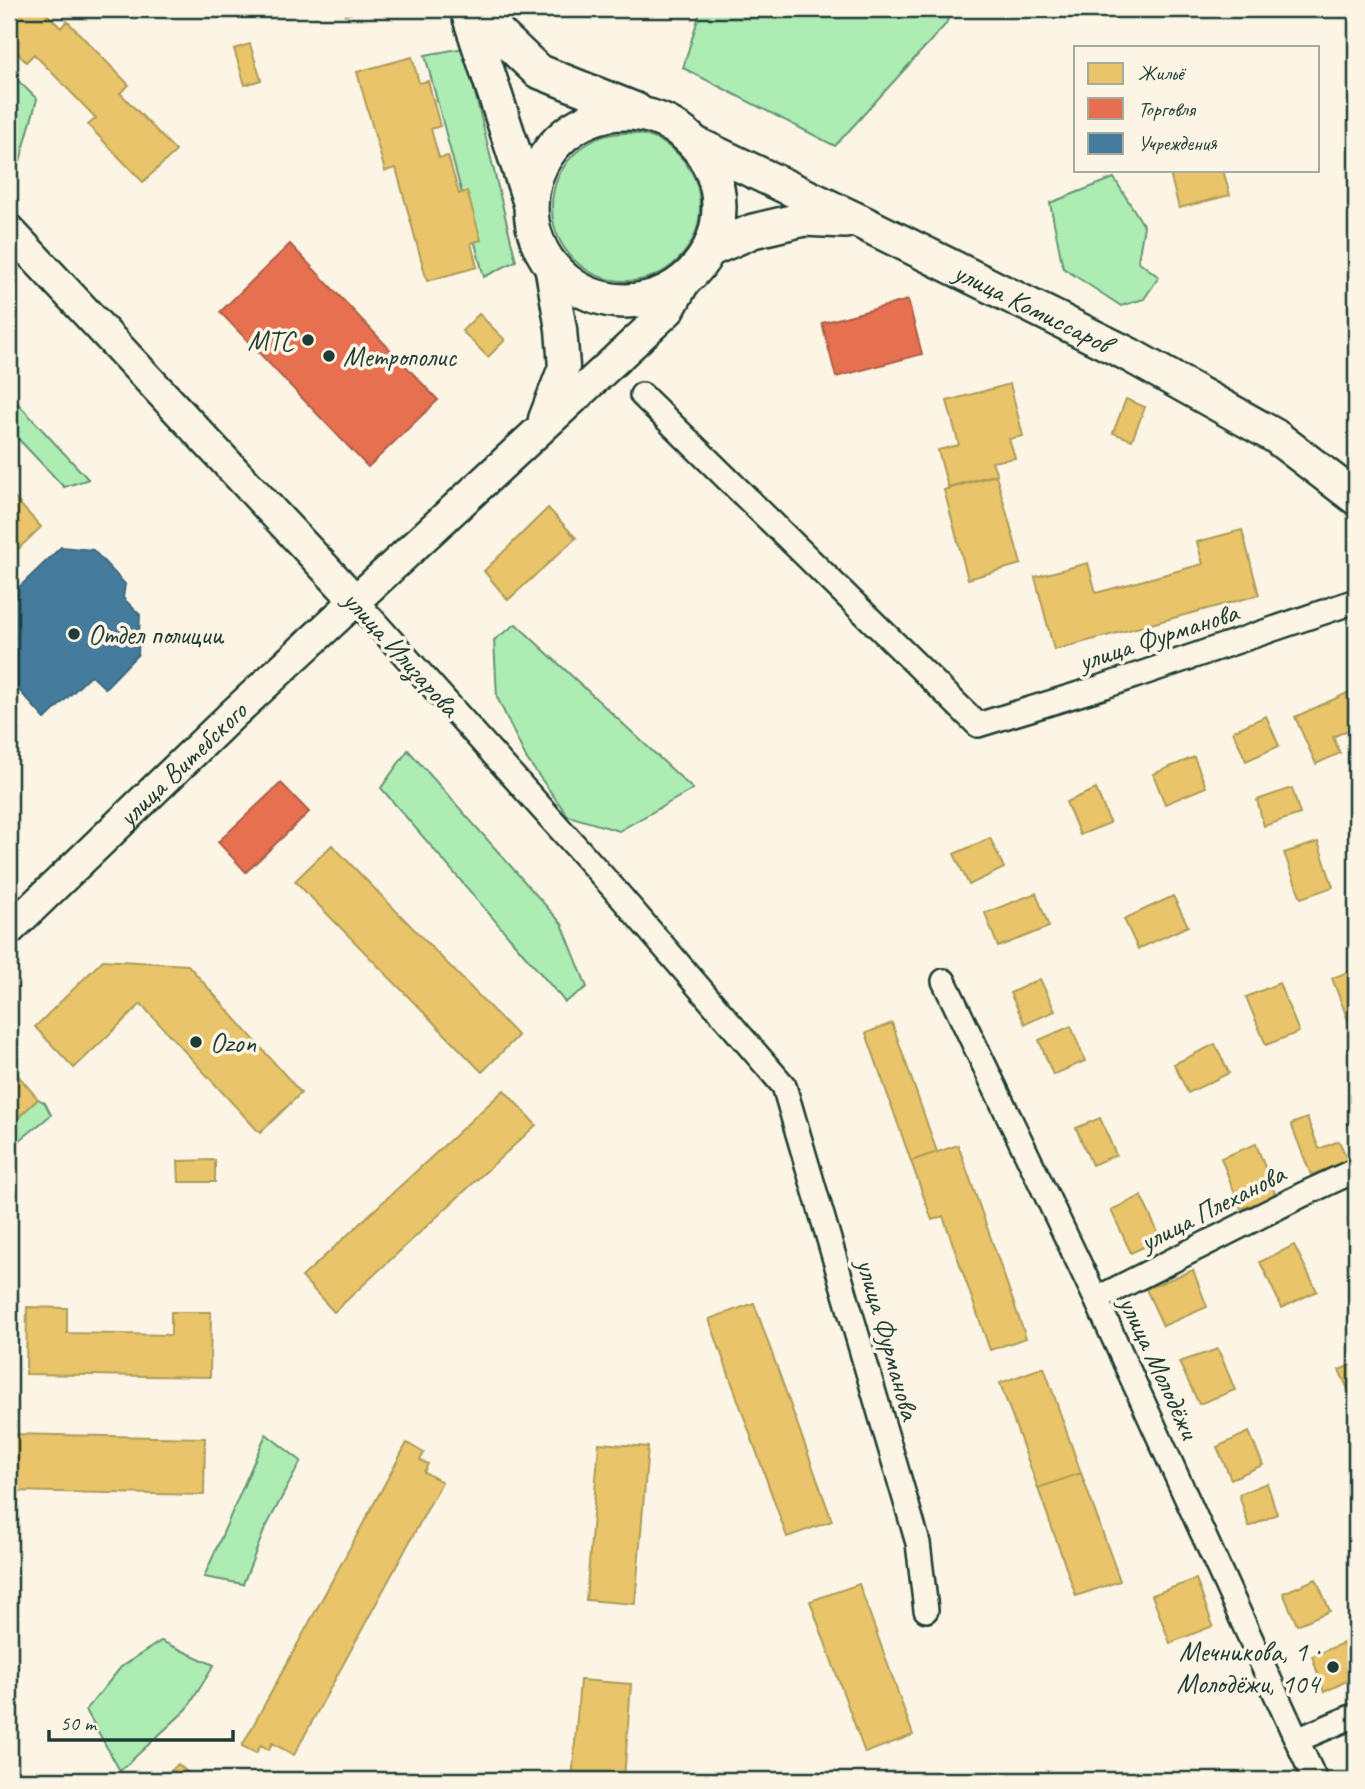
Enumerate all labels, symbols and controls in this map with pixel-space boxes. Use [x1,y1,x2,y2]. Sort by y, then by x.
legend [1074,46,1320,172]
text: Жильё [1138,60,1187,86]
text: Торговля [1138,96,1197,122]
text: Учреждения [1138,130,1218,156]
street label: улица Комиссаров [947,253,1122,364]
place label: МТС [248,323,297,358]
marker: МТС [300,332,316,348]
place label: Метрополис [343,339,457,374]
marker: Метрополис [321,348,337,364]
street label: улица Илизарова [334,582,469,726]
street label: улица Фурманова [1072,594,1244,679]
place label: Отдел полиции [88,617,225,652]
marker: Отдел полиции [66,626,82,642]
street label: улица Витебского [109,692,255,835]
place label: Ozon [210,1025,256,1060]
marker: Ozon [188,1034,204,1050]
street label: улица Плеханова [1132,1155,1292,1260]
street label: улица Фурманова [848,1253,929,1425]
street label: улица Молодёжи [1110,1289,1208,1446]
place label: Мечникова, 1 · Молодёжи, 104 [1177,1634,1321,1701]
marker: Мечникова, 1 · Молодёжи, 104 [1325,1659,1341,1675]
scale bar [49,1698,233,1742]
text: 50 m [60,1710,98,1736]

